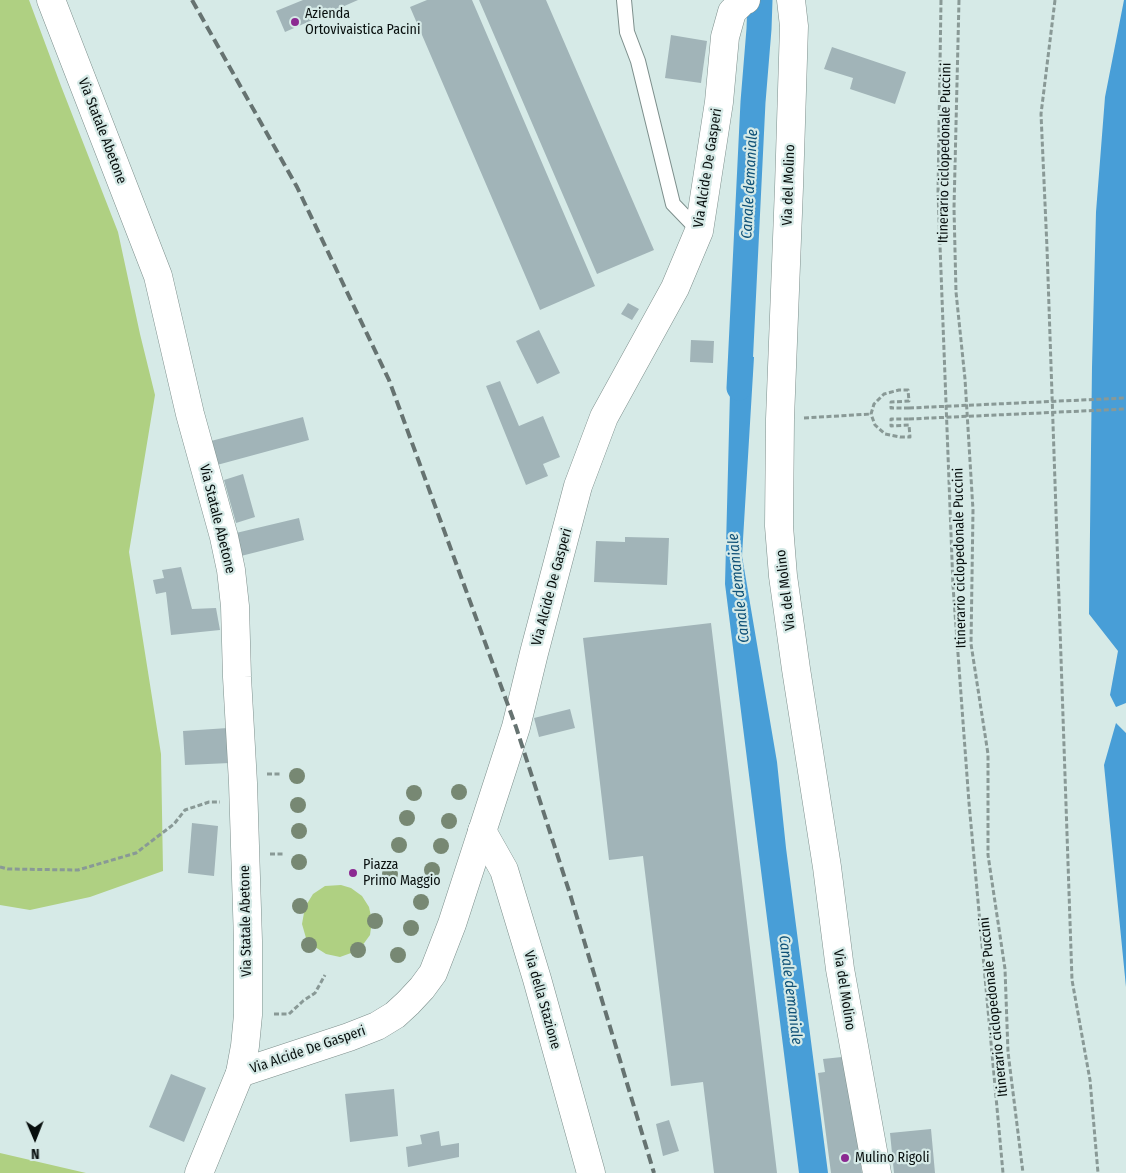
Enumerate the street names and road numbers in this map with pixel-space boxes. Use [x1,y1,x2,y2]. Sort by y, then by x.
street label: Itinerario ciclopedonale Puccini [935,63,955,243]
street label: Via Statale Abetone [74,76,130,186]
street label: Via Alcide De Gasperi [690,107,726,229]
street label: Via del Molino [779,144,799,226]
street label: Via Statale Abetone [195,463,239,575]
street label: Itinerario ciclopedonale Puccini [950,468,970,648]
street label: Via Alcide De Gasperi [528,526,576,648]
street label: Via del Molino [773,549,799,631]
street label: Via Statale Abetone [237,865,255,977]
street label: Itinerario ciclopedonale Puccini [976,916,1012,1098]
street label: Via del Molino [829,948,859,1032]
street label: Via della Stazione [520,949,564,1051]
street label: Via Alcide De Gasperi [248,1022,368,1078]

